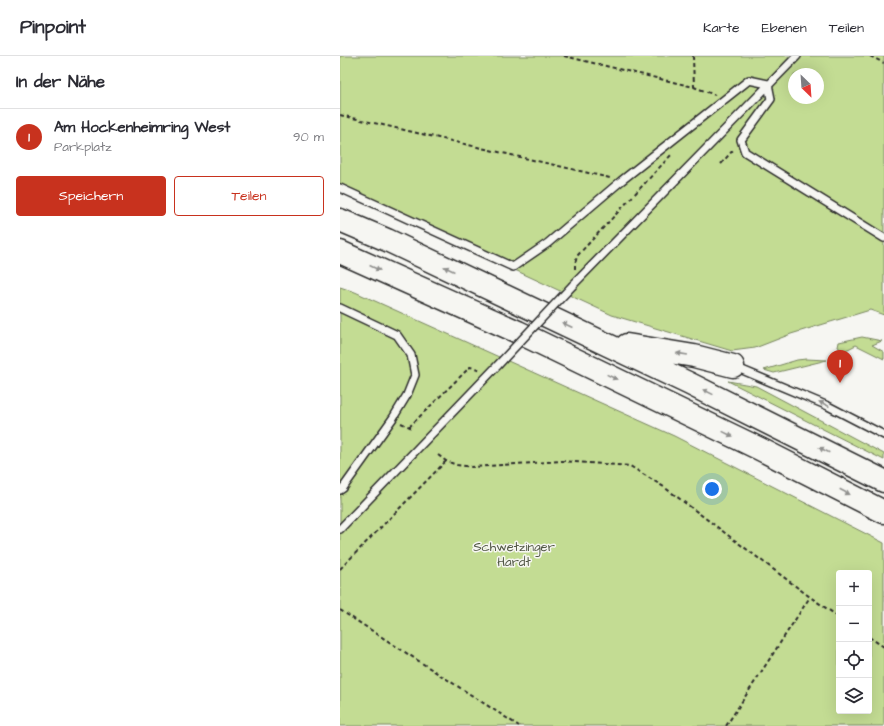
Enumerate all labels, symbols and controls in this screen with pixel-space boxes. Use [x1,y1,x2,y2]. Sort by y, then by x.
text: Pinpoint [20,14,86,41]
text: Karte [703,18,740,38]
text: Ebenen [762,18,807,38]
text: Teilen [829,18,864,38]
north arrow [788,68,824,104]
text: In der Nähe [16,70,105,94]
text: Am Hockenheimring West [54,117,230,138]
text: 1 [28,128,30,146]
text: 90 m [293,128,324,146]
text: Parkplatz [54,138,112,156]
button: Speichern [16,176,166,216]
button: Teilen [174,176,324,216]
one-way arrow [370,265,381,271]
one-way arrow [443,266,455,272]
one-way arrow [561,322,572,328]
pin: 1 [827,350,853,383]
one-way arrow [676,351,688,357]
one-way arrow [606,374,617,380]
one-way arrow [702,389,714,395]
one-way arrow [818,401,830,407]
one-way arrow [723,431,734,437]
one-way arrow [819,447,830,453]
your location [702,479,722,499]
one-way arrow [839,489,850,495]
park label: Schwetzinger Hardt [473,538,555,571]
map controls [836,570,872,714]
button: + [836,570,872,606]
button: − [836,606,872,642]
button: locate [836,642,872,678]
button: layers [836,678,872,714]

